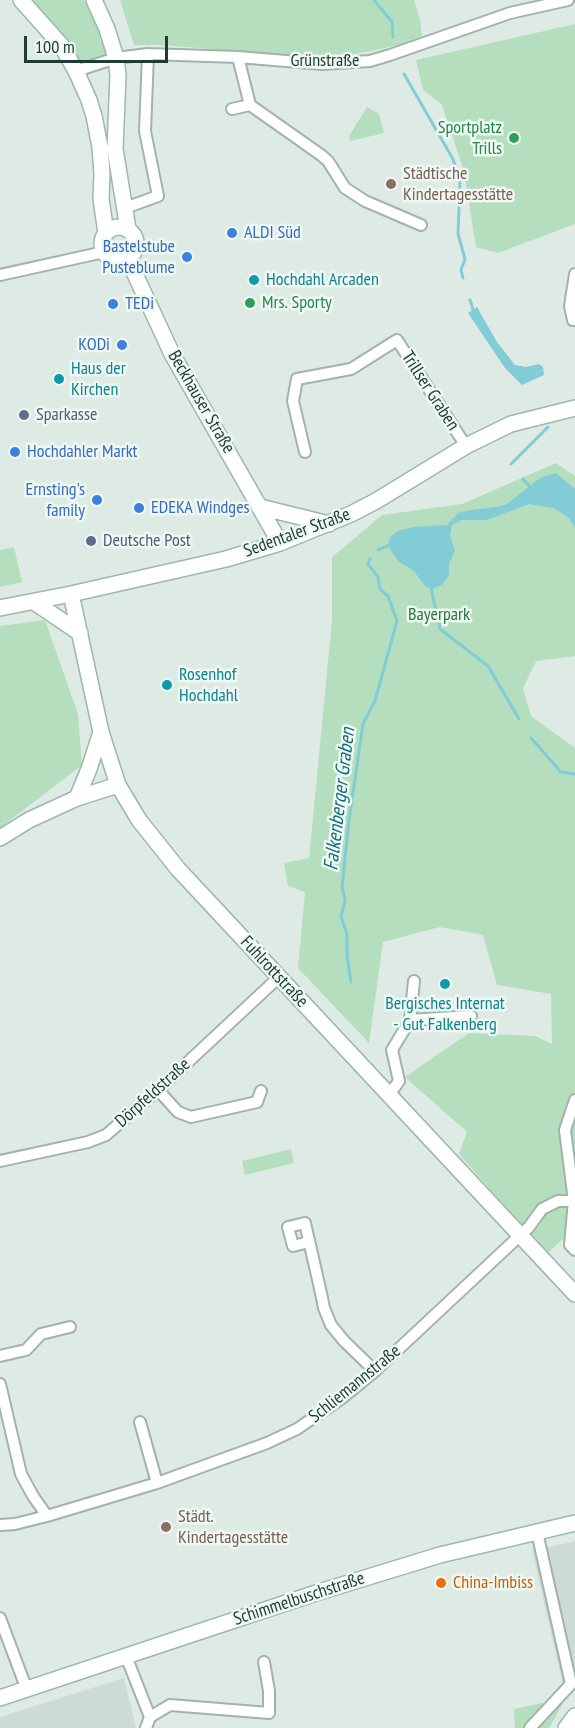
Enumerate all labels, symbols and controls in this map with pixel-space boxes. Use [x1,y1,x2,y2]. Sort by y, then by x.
scale bar [27,24,171,62]
text: 100 m [35,35,75,58]
street label: Grünstraße [291,50,359,72]
place label: Sportplatz Trills [438,117,502,160]
marker: Sportplatz Trills [507,131,521,145]
place label: Städtische Kindertagesstätte [403,163,513,206]
marker: Städtische Kindertagesstätte [384,177,398,191]
place label: ALDI Süd [244,222,301,244]
marker: ALDI Süd [225,226,239,240]
place label: Bastelstube Pusteblume [102,236,175,278]
marker: Bastelstube Pusteblume [180,250,194,264]
place label: Hochdahl Arcaden [266,269,379,291]
marker: Hochdahl Arcaden [247,273,261,287]
place label: Mrs. Sporty [262,292,332,314]
place label: TEDi [125,293,154,315]
marker: Mrs. Sporty [243,296,257,310]
marker: TEDi [106,297,120,311]
place label: KODi [78,334,110,356]
marker: KODi [115,338,129,352]
street label: Beckhauser Straße [163,347,239,457]
street label: Trillser Graben [396,347,464,435]
place label: Haus der Kirchen [71,358,126,400]
marker: Haus der Kirchen [52,372,66,386]
place label: Sparkasse [36,404,97,426]
marker: Sparkasse [17,408,31,422]
place label: Hochdahler Markt [27,441,138,463]
marker: Hochdahler Markt [8,445,22,459]
place label: Ernsting's family [25,479,85,522]
marker: Ernsting's family [90,493,104,507]
place label: EDEKA Windges [151,497,250,519]
marker: EDEKA Windges [132,501,146,515]
street label: Sedentaler Straße [241,504,353,562]
place label: Deutsche Post [103,530,191,552]
marker: Deutsche Post [84,534,98,548]
park label: Bayerpark [408,604,470,626]
place label: Rosenhof Hochdahl [179,664,238,706]
marker: Rosenhof Hochdahl [160,678,174,692]
water label: Falkenberger Graben [319,726,361,872]
street label: Fuhlrottstraße [236,932,312,1012]
marker: Bergisches Internat - Gut Falkenberg [438,977,452,991]
place label: Bergisches Internat - Gut Falkenberg [385,993,505,1036]
street label: Dörpfeldstraße [111,1054,195,1132]
street label: Schliemannstraße [305,1340,405,1428]
place label: Städt. Kindertagesstätte [178,1506,288,1549]
marker: Städt. Kindertagesstätte [159,1520,173,1534]
street label: Schimmelbuschstraße [231,1568,367,1630]
place label: China-Imbiss [453,1572,533,1594]
marker: China-Imbiss [434,1576,448,1590]

